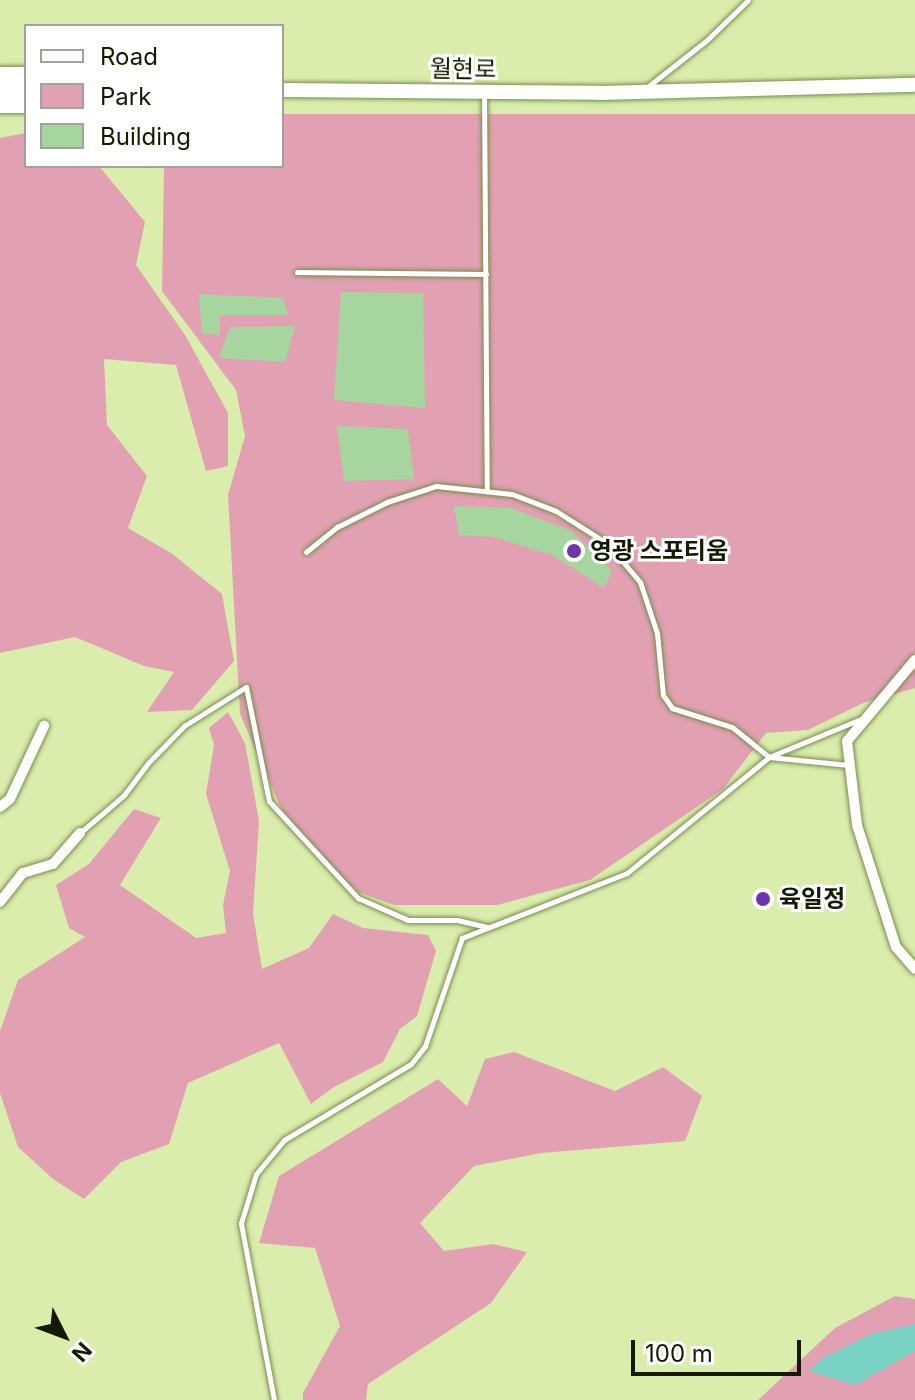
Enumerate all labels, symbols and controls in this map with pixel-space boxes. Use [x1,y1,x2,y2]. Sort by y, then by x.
legend [24,24,284,168]
text: Road [100,42,158,71]
street label: 월현로 [430,54,496,84]
text: Park [100,82,151,111]
text: Building [100,122,191,151]
place label: 영광 스포티움 [590,537,728,565]
marker: 영광 스포티움 [565,542,583,560]
place label: 육일정 [779,885,845,913]
marker: 육일정 [754,890,772,908]
north arrow [24,1296,104,1376]
scale bar [635,1324,805,1374]
text: N [67,1337,97,1367]
text: 100 m [645,1339,713,1368]

